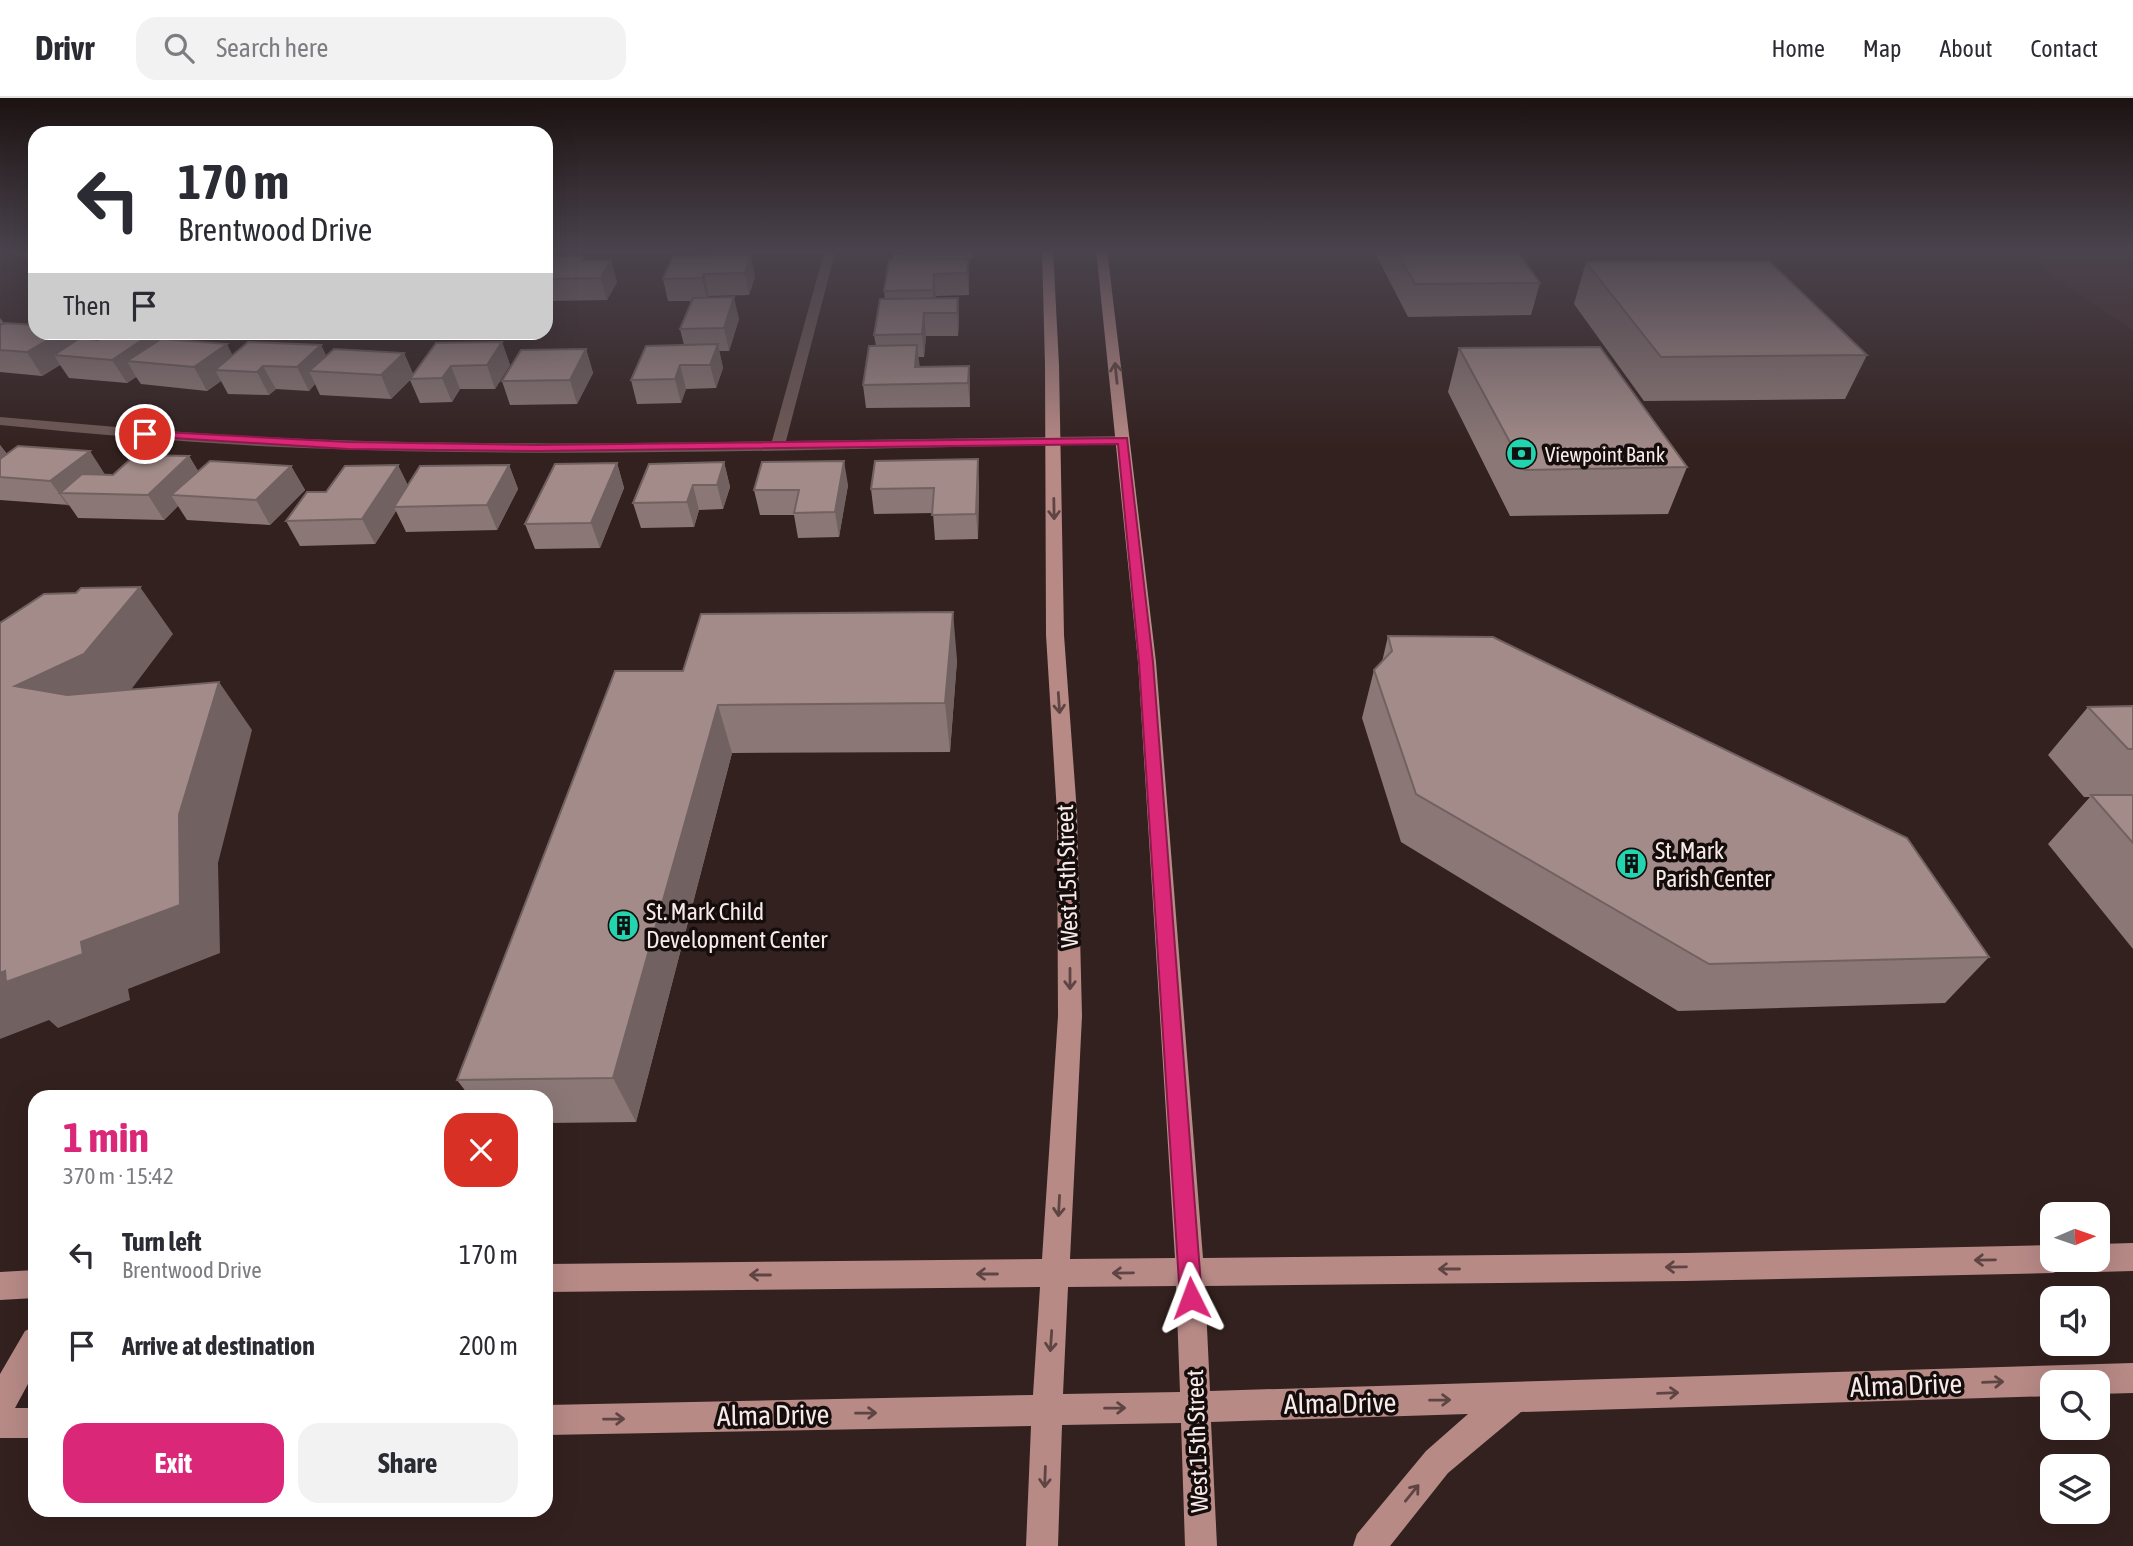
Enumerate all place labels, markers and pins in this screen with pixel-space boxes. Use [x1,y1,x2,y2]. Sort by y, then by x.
pin [115,404,175,464]
bank icon: Viewpoint Bank [1505,437,1539,471]
place label: Viewpoint Bank [1545,442,1665,466]
place label: St. Mark Parish Center [1655,837,1772,892]
building icon: St. Mark Parish Center [1615,847,1649,881]
place label: St. Mark Child Development Center [646,898,828,953]
building icon: St. Mark Child Development Center [606,908,640,942]

